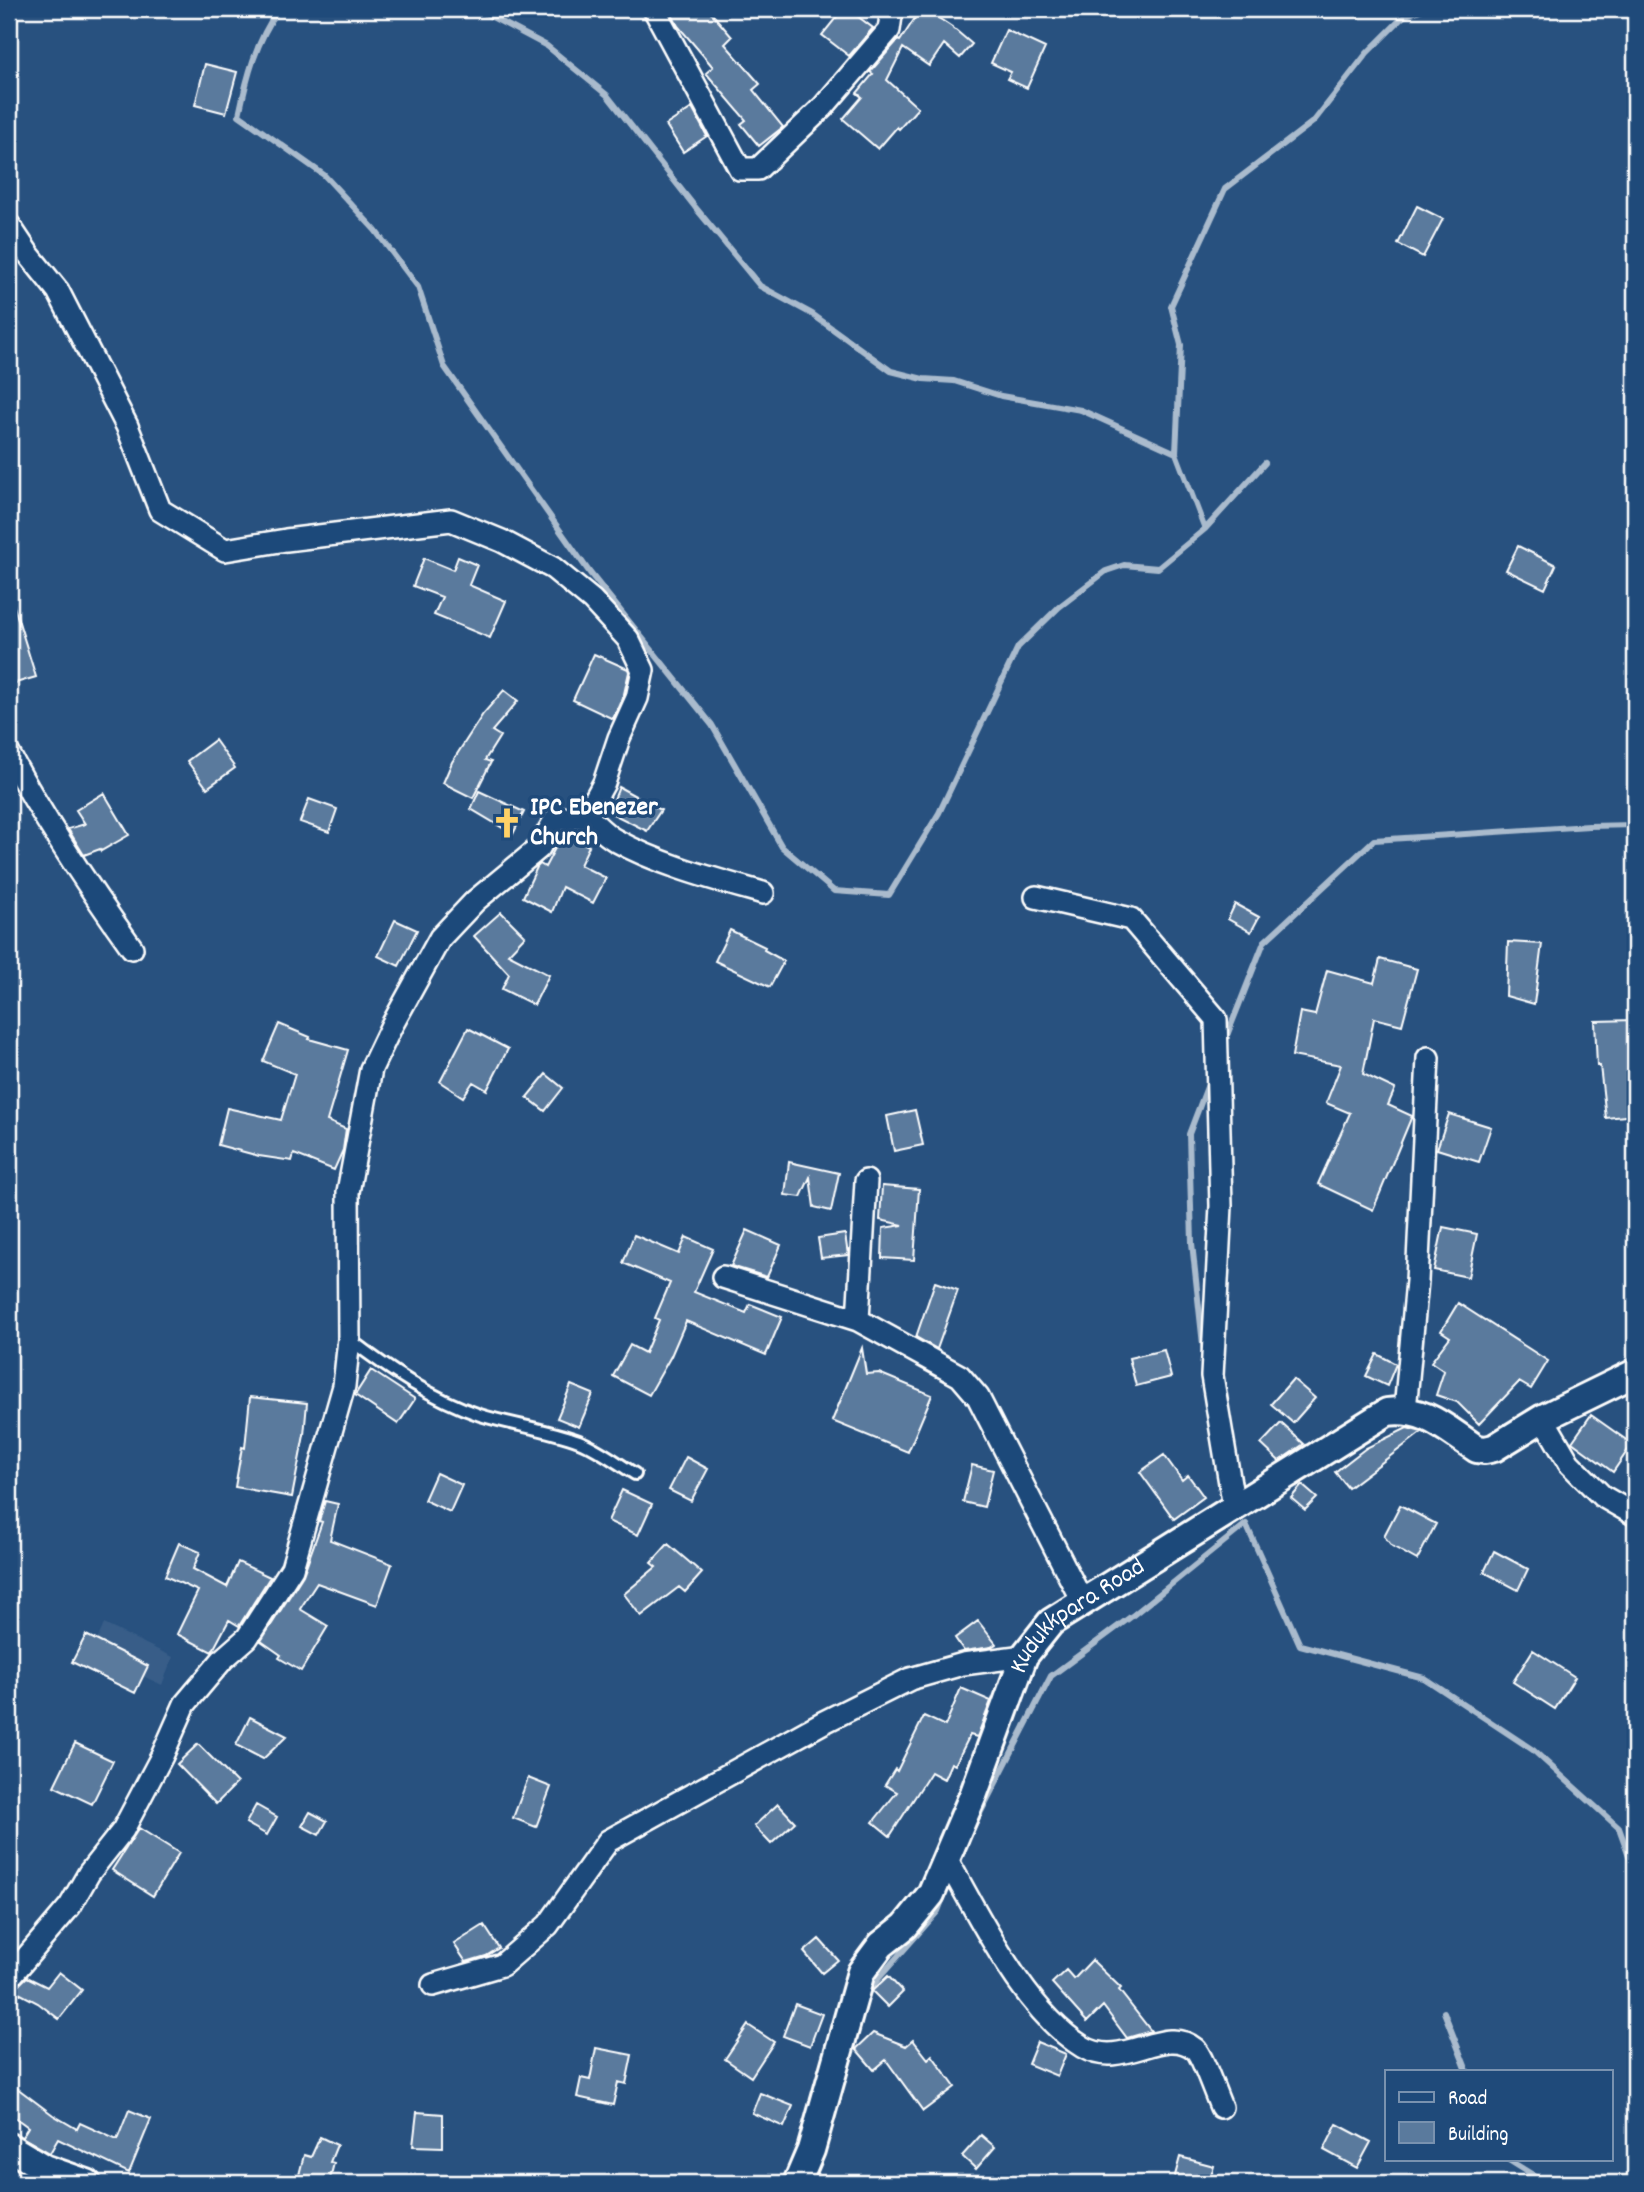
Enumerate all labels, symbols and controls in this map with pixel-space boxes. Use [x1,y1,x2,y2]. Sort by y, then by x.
place label: IPC Ebenezer Church [530,790,658,857]
church icon: IPC Ebenezer Church [490,806,524,840]
street label: Kudukkpara Road [1001,1549,1153,1678]
legend [1385,2070,1612,2160]
text: Road [1448,2085,1487,2115]
text: Building [1448,2121,1508,2151]

